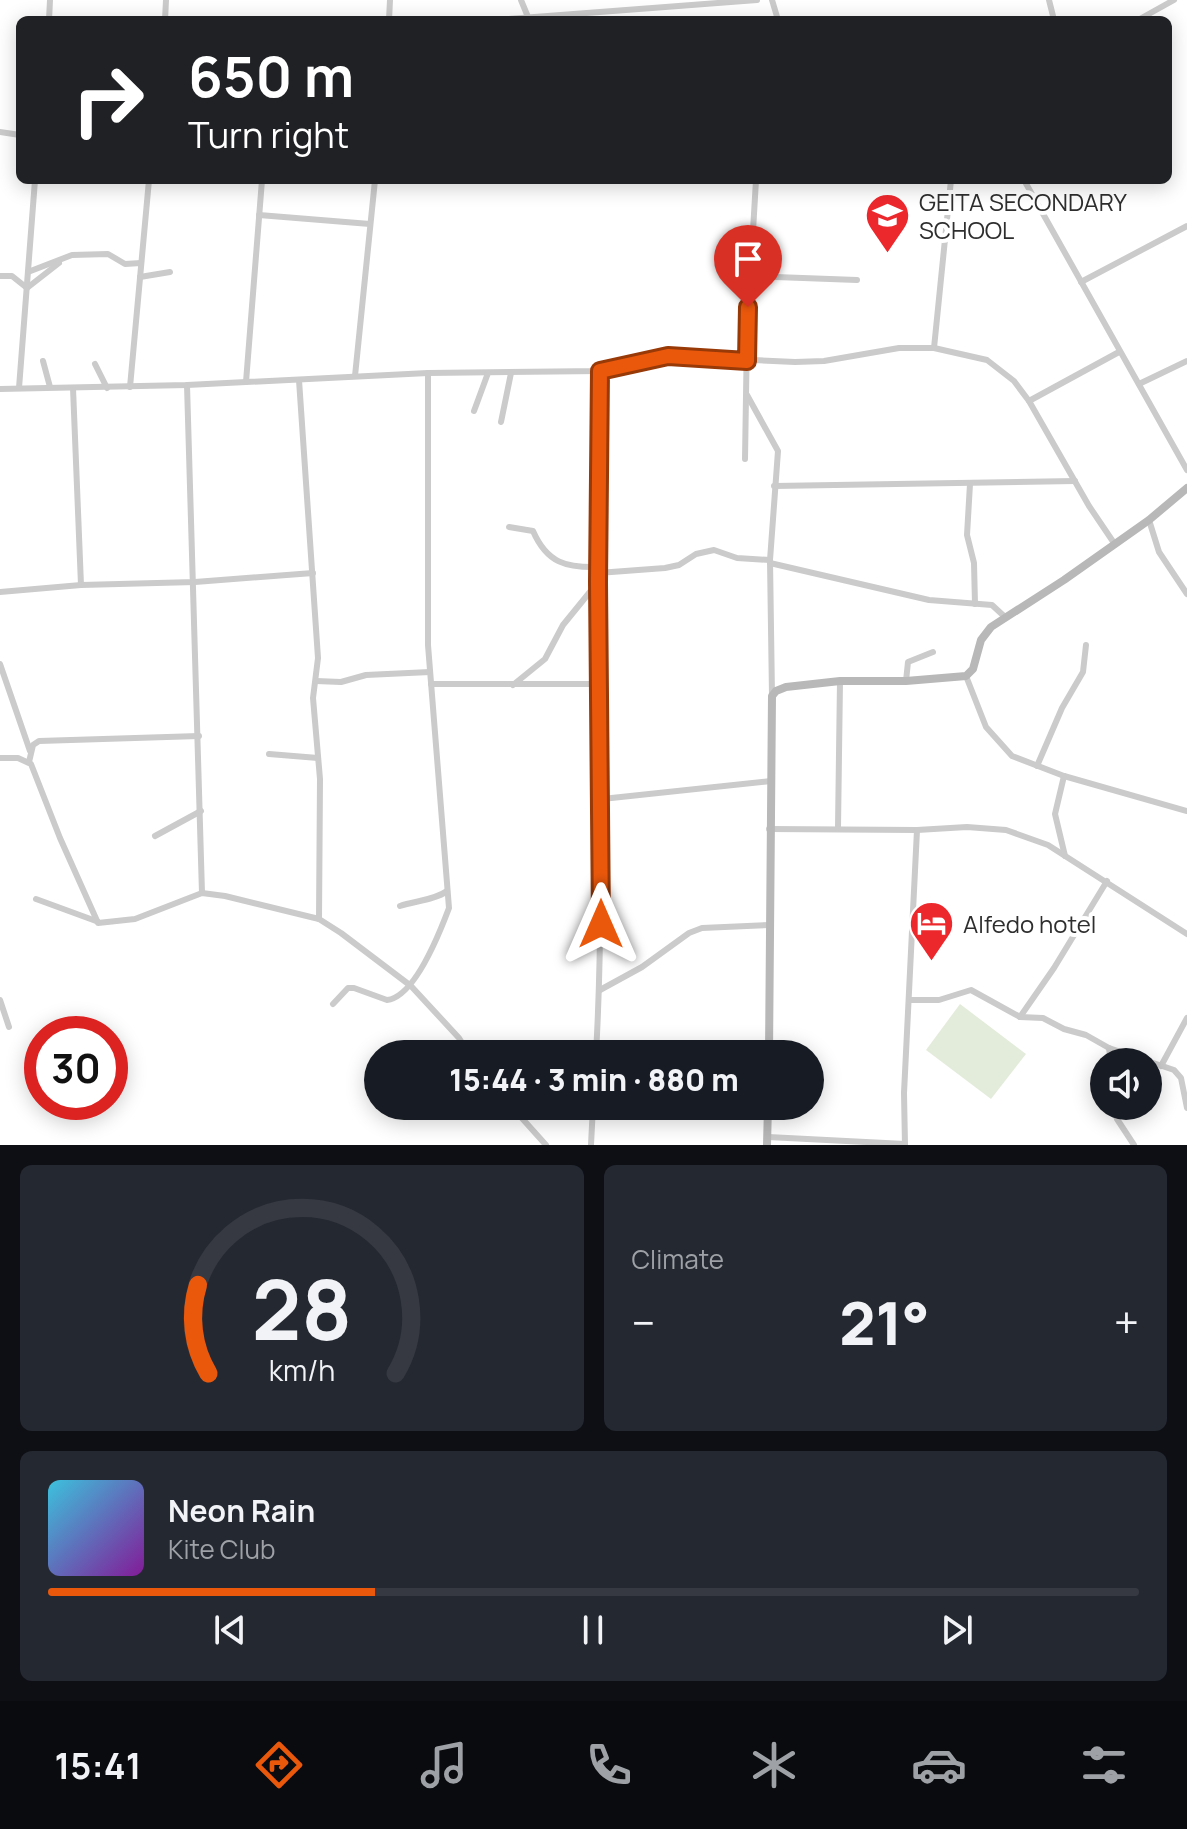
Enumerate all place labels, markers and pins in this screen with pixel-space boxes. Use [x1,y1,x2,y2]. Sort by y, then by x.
place label: GEITA SECONDARY SCHOOL [919,185,1128,246]
school or university icon: GEITA SECONDARY SCHOOL [864,191,912,254]
pin [714,225,782,307]
hotel icon: Alfedo hotel [908,899,956,962]
place label: Alfedo hotel [963,907,1096,940]

